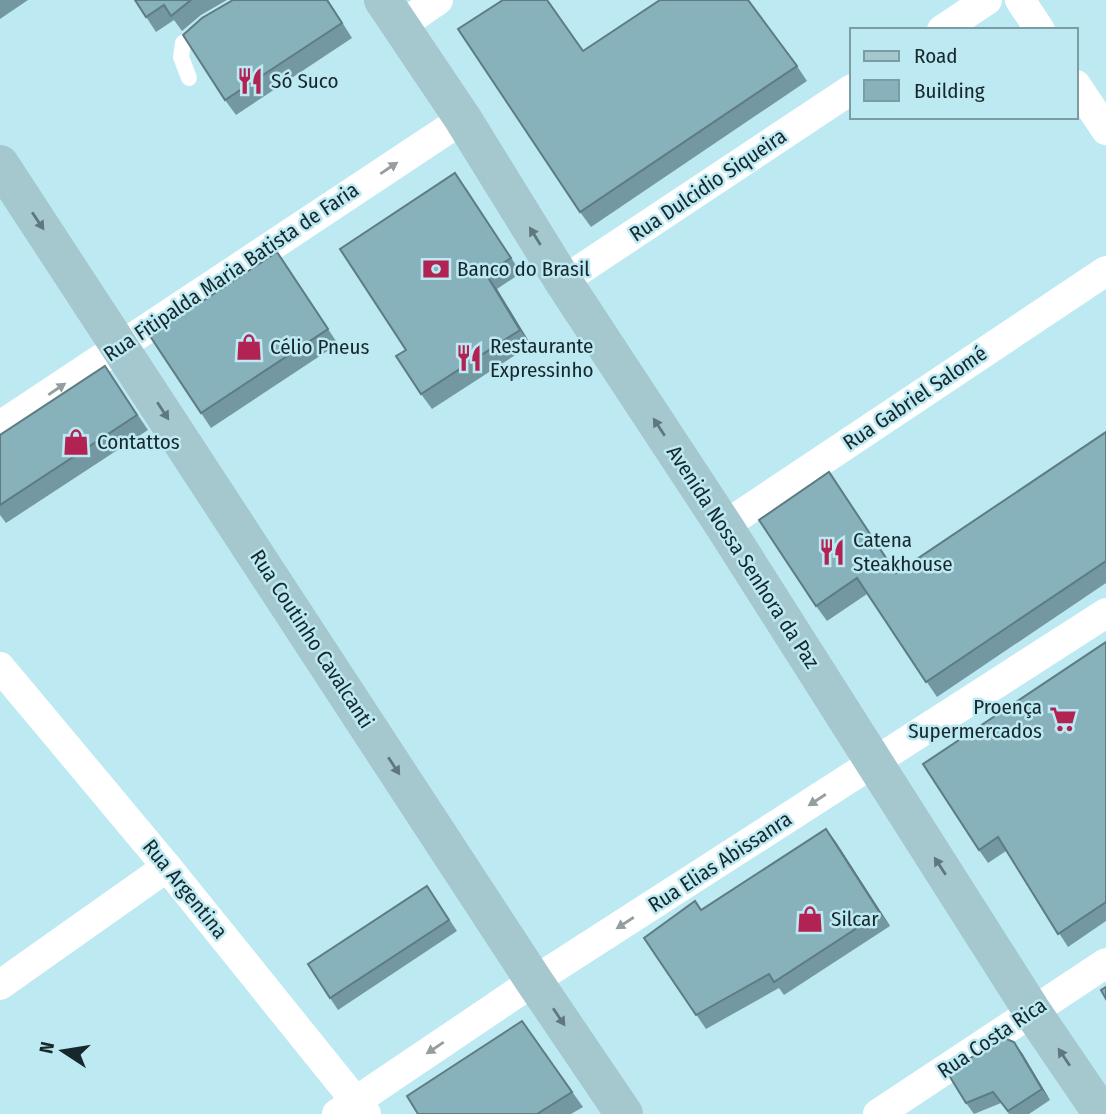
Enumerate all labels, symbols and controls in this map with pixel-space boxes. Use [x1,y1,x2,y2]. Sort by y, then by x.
legend [850,28,1078,119]
text: Road [914,43,958,69]
restaurant icon: Só Suco [235,66,265,96]
place label: Só Suco [271,68,338,94]
text: Building [914,78,985,104]
street label: Rua Dulcidio Siqueira [625,123,791,247]
one-way arrow [379,161,399,174]
street label: Rua Fitipalda Maria Batista de Faria [98,177,364,367]
one-way arrow [31,212,45,230]
one-way arrow [529,227,542,246]
bank icon: Banco do Brasil [421,254,451,284]
place label: Banco do Brasil [457,256,590,282]
shop icon: Célio Pneus [234,332,264,362]
place label: Restaurante Expressinho [490,333,594,383]
place label: Célio Pneus [270,334,369,360]
street label: Rua Gabriel Salomé [838,340,992,456]
restaurant icon: Restaurante Expressinho [454,343,484,373]
one-way arrow [47,382,67,395]
one-way arrow [156,401,169,420]
one-way arrow [652,418,666,436]
shop icon: Contattos [61,427,91,457]
place label: Contattos [97,429,180,455]
street label: Avenida Nossa Senhora da Paz [661,440,825,674]
place label: Catena Steakhouse [853,527,953,577]
restaurant icon: Catena Steakhouse [817,537,847,567]
street label: Rua Coutinho Cavalcanti [245,545,379,733]
place label: Proença Supermercados [908,694,1042,744]
supermarket icon: Proença Supermercados [1048,704,1078,734]
one-way arrow [387,756,400,775]
one-way arrow [807,794,827,807]
street label: Rua Elias Abissanra [643,806,797,918]
street label: Rua Argentina [137,834,233,944]
one-way arrow [934,857,947,876]
shop icon: Silcar [795,904,825,934]
place label: Silcar [831,906,879,932]
one-way arrow [616,916,635,929]
street label: Rua Costa Rica [933,992,1051,1084]
one-way arrow [552,1008,565,1027]
north arrow [28,1016,98,1086]
text: N [34,1040,59,1056]
one-way arrow [426,1041,444,1055]
one-way arrow [1057,1048,1070,1067]

